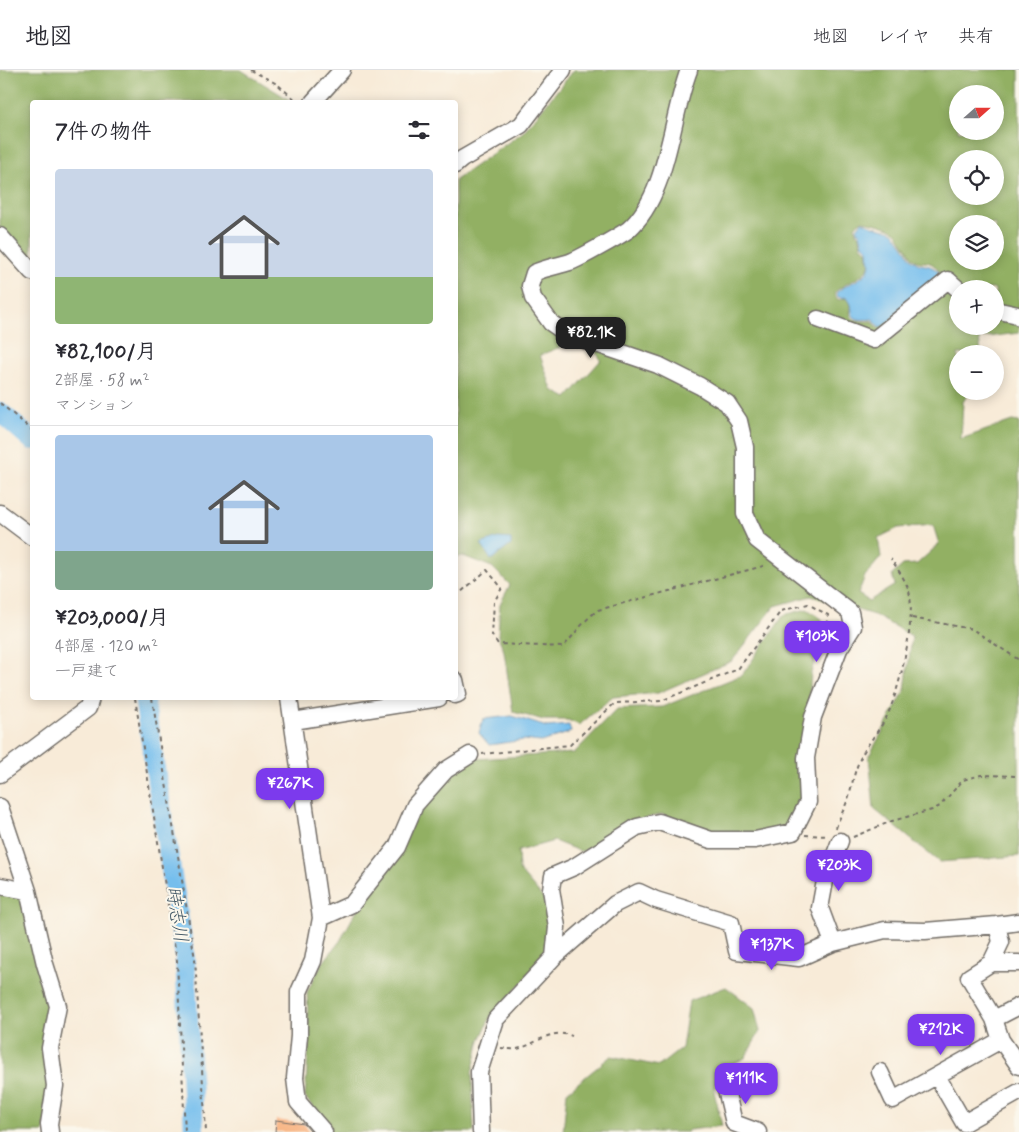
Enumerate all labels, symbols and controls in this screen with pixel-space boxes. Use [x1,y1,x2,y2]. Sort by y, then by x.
text: 地図 [25,22,73,53]
text: 地図 [813,25,849,49]
text: レイヤ [877,25,930,49]
text: 共有 [958,25,994,49]
north arrow [949,85,1004,140]
map controls [949,85,1004,400]
icon: filters [405,116,433,144]
text: 7件の物件 [55,118,152,146]
button: locate [949,150,1004,205]
icon: home [199,202,289,292]
button: layers [949,215,1004,270]
button: + [949,280,1004,335]
pin: ¥82.1K [550,316,632,359]
text: ¥82.1K [567,322,615,343]
text: ¥82,100/月 [55,338,157,366]
button: − [949,345,1004,400]
text: 2部屋 · 58 m² [55,370,150,391]
text: マンション [55,395,134,416]
icon: home [199,467,289,557]
text: ¥203,000/月 [55,604,169,632]
pin: ¥103K [782,620,852,663]
text: ¥103K [795,626,839,647]
text: 4部屋 · 120 m² [55,636,158,657]
text: 一戸建て [55,661,119,682]
pin: ¥267K [255,768,325,810]
text: ¥267K [267,773,313,794]
pin: ¥203K [804,850,874,892]
text: ¥203K [817,855,861,876]
water label: 時志川 [160,884,193,944]
pin: ¥137K [737,928,807,971]
text: ¥137K [750,934,794,955]
pin: ¥212K [906,1014,976,1056]
text: ¥212K [919,1019,963,1040]
pin: ¥111K [711,1062,781,1105]
text: ¥111K [726,1068,766,1089]

